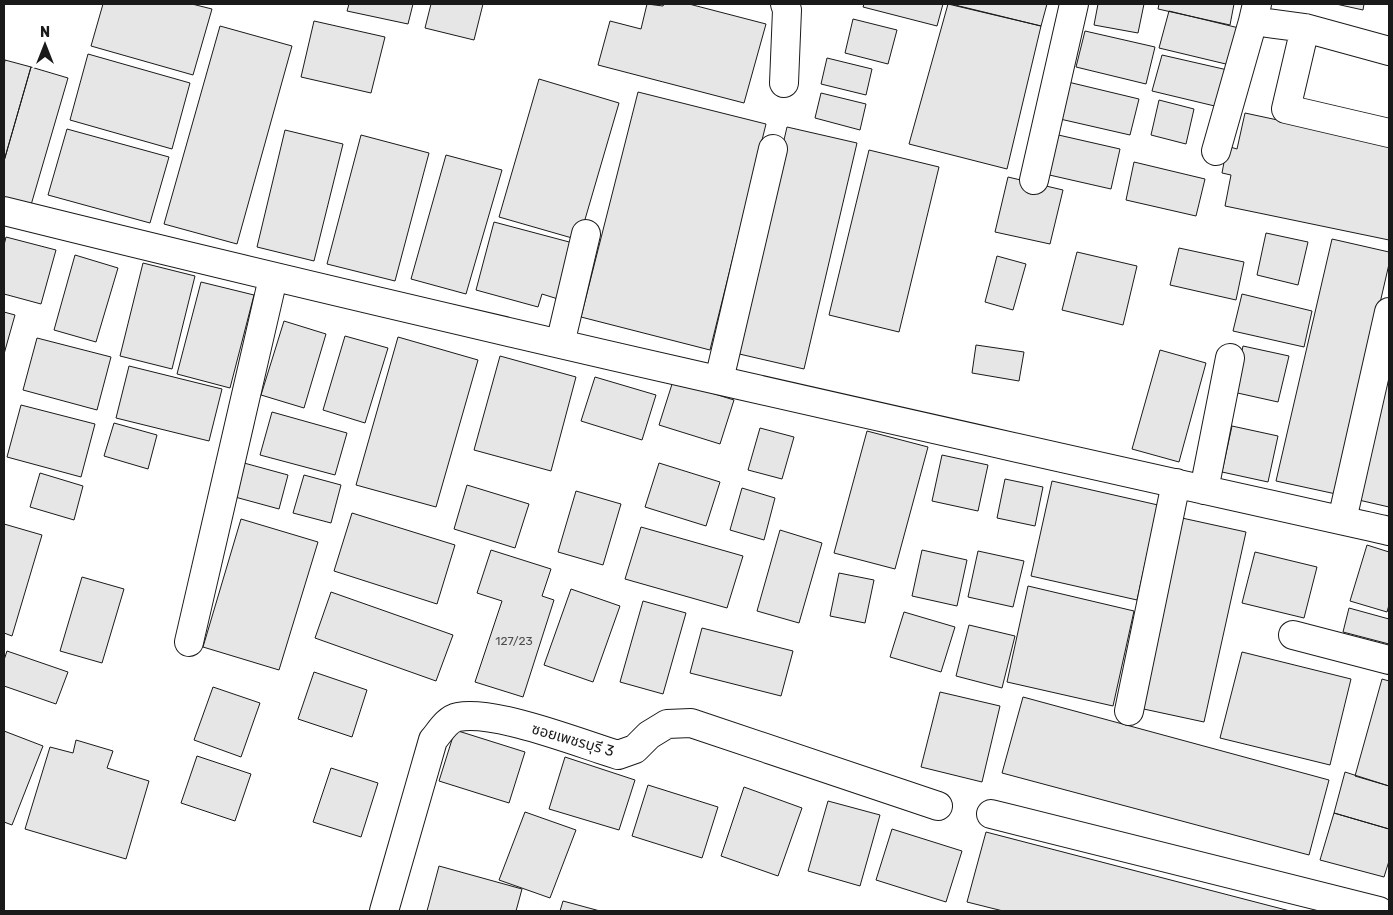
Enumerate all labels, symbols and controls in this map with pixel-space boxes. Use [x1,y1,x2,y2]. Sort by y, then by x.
north arrow [20,20,70,70]
text: N [40,24,50,41]
house number: 127/23 [495,634,533,648]
street label: ซอยเพชรบุรี 3 [530,720,616,760]

